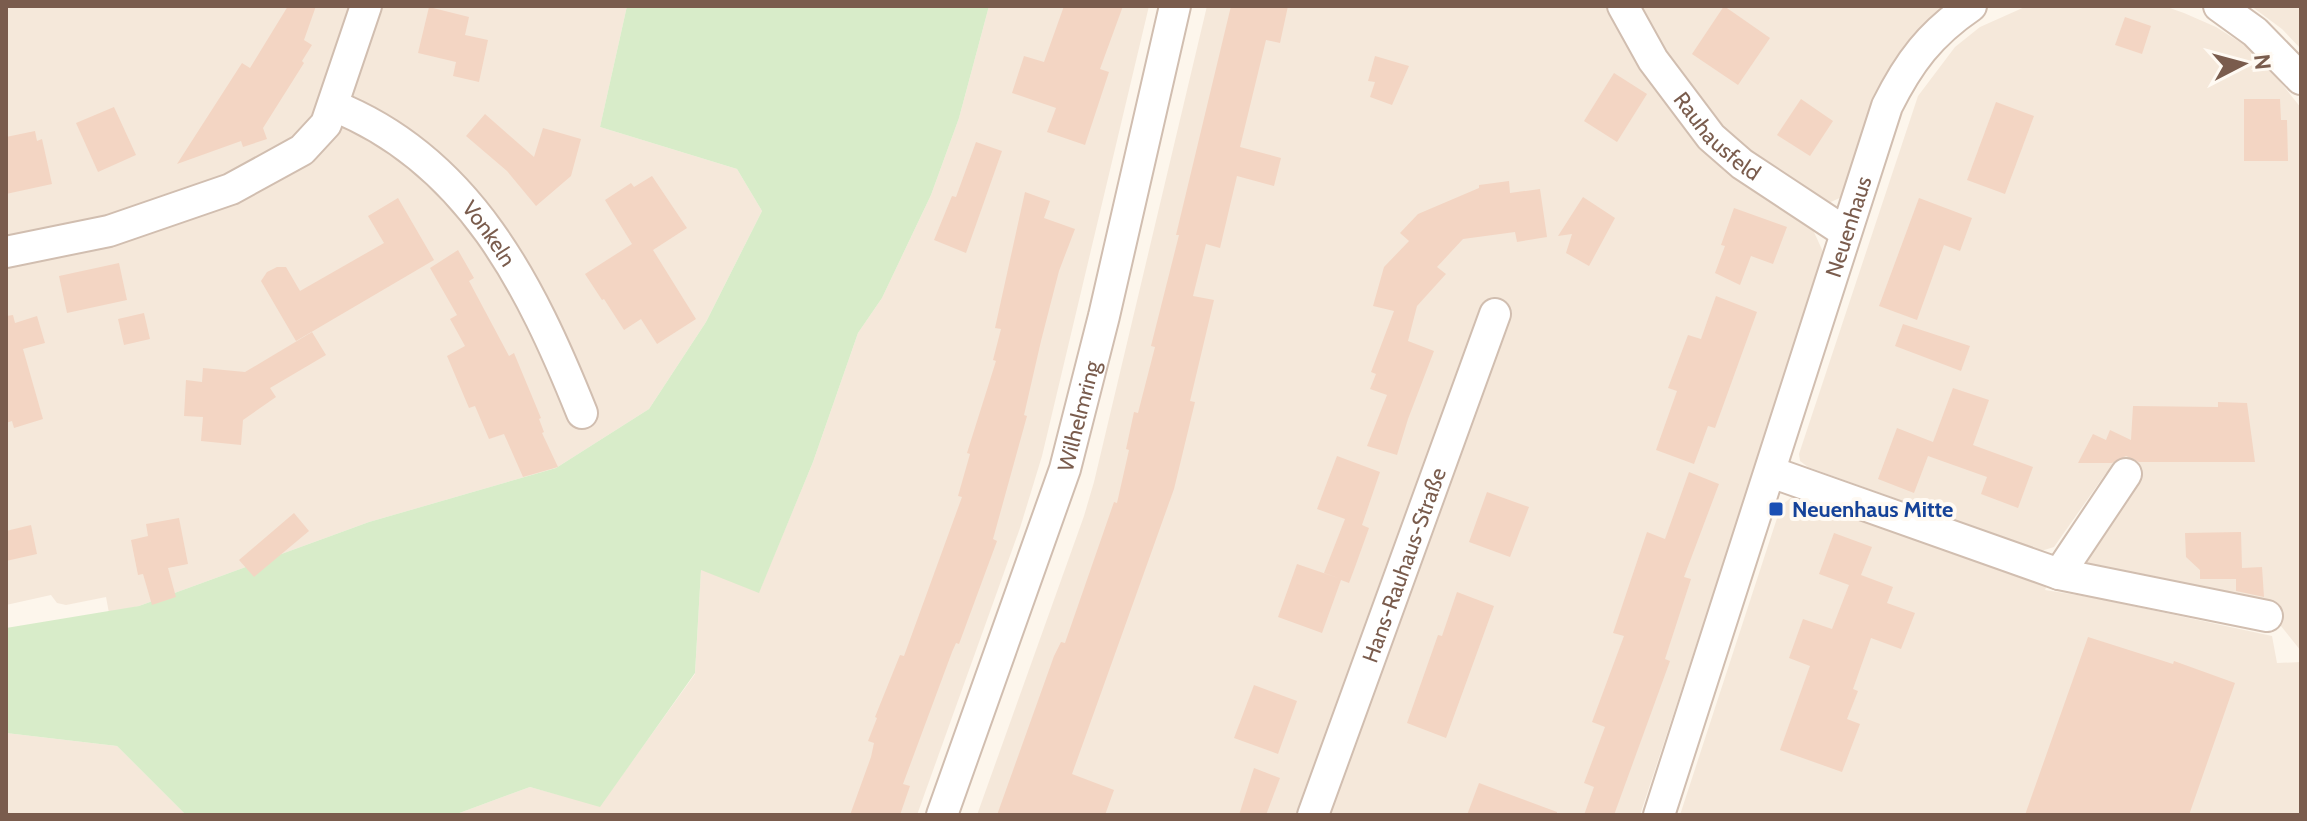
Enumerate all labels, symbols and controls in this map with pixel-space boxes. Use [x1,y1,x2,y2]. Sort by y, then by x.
north arrow [2203,24,2283,104]
text: N [2248,53,2277,71]
street label: Rauhausfeld [1668,86,1766,186]
street label: Neuenhaus [1819,173,1877,281]
street label: Vonkeln [457,195,522,271]
street label: Wilhelmring [1051,357,1106,474]
street label: Hans-Rauhaus-Straße [1356,464,1452,666]
place label: Neuenhaus Mitte [1792,496,1953,523]
marker: Neuenhaus Mitte [1767,500,1785,518]

